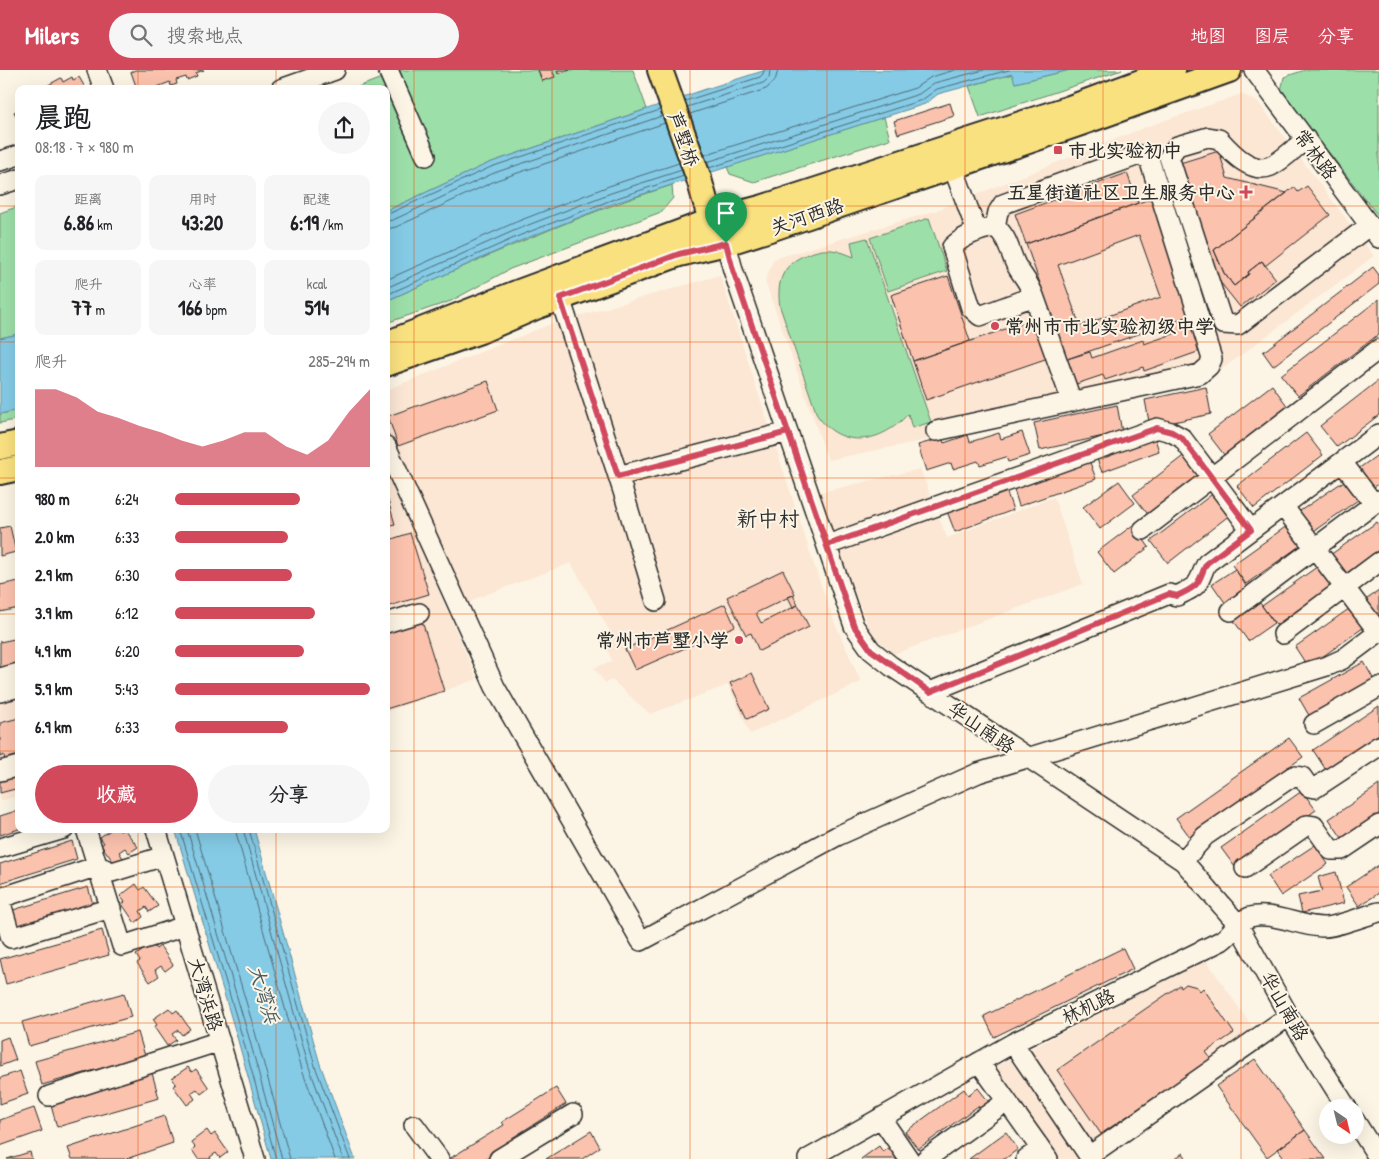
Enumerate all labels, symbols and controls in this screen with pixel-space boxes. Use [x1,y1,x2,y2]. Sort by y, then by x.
search box [109,13,459,58]
text: Milers [25,19,79,51]
icon: search [127,21,155,49]
text: 搜索地点 [167,22,243,48]
text: 地图 [1190,23,1226,48]
text: 图层 [1254,23,1290,48]
text: 分享 [1318,23,1354,48]
text: 晨跑 [35,98,91,136]
button: share [318,102,370,154]
street label: 芦墅桥 [662,108,706,170]
street label: 常林路 [1288,123,1344,185]
text: 08:18 · 7 × 980 m [35,136,134,158]
place label: 市北实验初中 [1068,137,1182,163]
marker: 市北实验初中 [1052,144,1064,156]
place label: 五星街道社区卫生服务中心 [1007,179,1235,205]
marker: 五星街道社区卫生服务中心 [1239,185,1253,199]
text: 距离 [74,189,102,208]
text: 用时 [188,189,216,208]
text: 配速 [303,189,331,208]
street label: 关河西路 [767,191,847,241]
pin [705,192,747,243]
icon: arrive [712,199,740,227]
text: 6.86 [64,208,94,237]
text: 43:20 [182,208,223,237]
text: 6:19 [290,208,319,237]
text: km [94,215,113,234]
text: /km [319,215,343,234]
text: 爬升 [74,274,102,293]
text: 心率 [188,274,216,293]
text: kcal [307,274,327,293]
text: 77 [71,293,92,322]
text: 166 [178,293,202,322]
text: 514 [305,293,329,322]
text: m [92,300,105,319]
text: bpm [202,300,227,319]
place label: 常州市市北实验初级中学 [1005,313,1214,339]
marker: 常州市市北实验初级中学 [989,320,1001,332]
text: 爬升 [35,350,67,372]
text: 285–294 m [308,350,370,372]
text: 980 m [35,488,70,510]
text: 6:24 [115,488,139,510]
district label: 新中村 [737,504,800,533]
text: 2.0 km [35,526,74,548]
text: 6:33 [115,526,139,548]
text: 2.9 km [35,564,73,586]
text: 6:30 [115,564,139,586]
text: 3.9 km [35,602,73,624]
text: 6:12 [115,602,138,624]
place label: 常州市芦墅小学 [596,627,729,653]
marker: 常州市芦墅小学 [733,634,745,646]
text: 4.9 km [35,640,72,662]
text: 6:20 [115,640,140,662]
text: 5.9 km [35,678,72,700]
text: 5:43 [115,678,139,700]
street label: 华山南路 [943,695,1021,759]
text: 6.9 km [35,716,72,738]
text: 6:33 [115,716,139,738]
button: 收藏 [35,765,198,823]
button: 分享 [208,765,370,823]
street label: 大湾浜路 [182,954,230,1034]
water label: 大湾浜 [243,961,286,1027]
street label: 华山南路 [1255,967,1315,1045]
street label: 林机路 [1057,982,1119,1030]
north arrow [1319,1099,1364,1144]
map controls [1319,1099,1364,1144]

